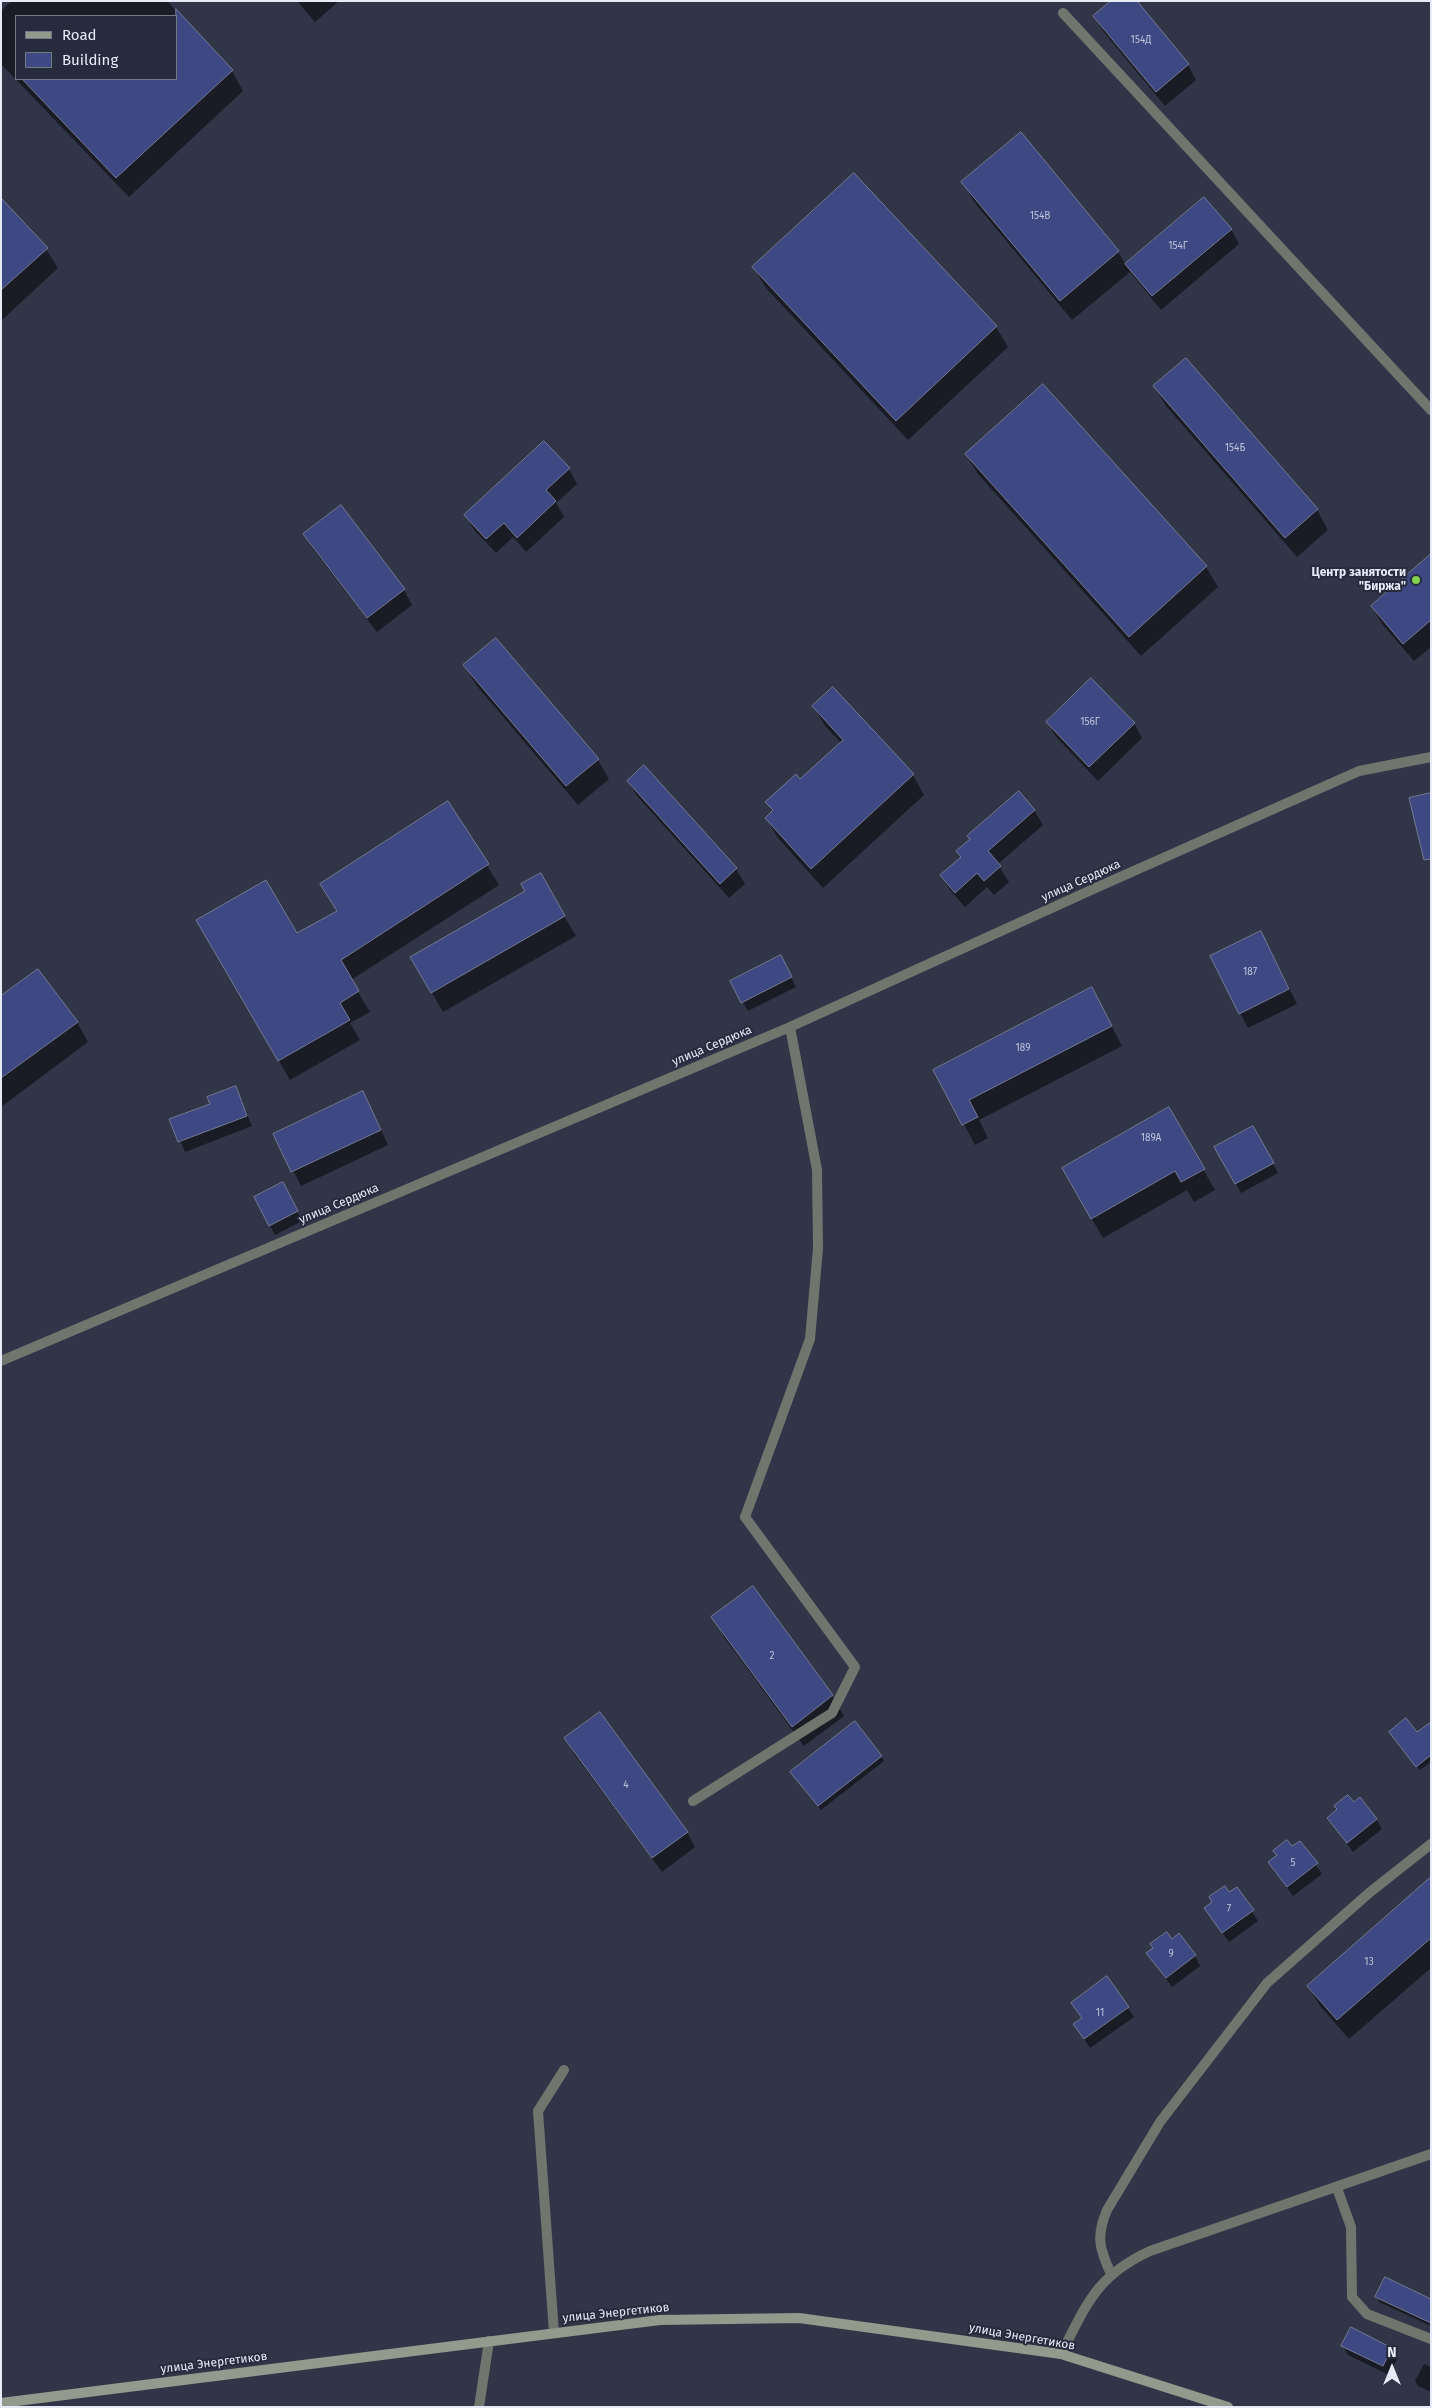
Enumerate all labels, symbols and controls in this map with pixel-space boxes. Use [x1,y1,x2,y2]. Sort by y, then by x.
legend [15,15,178,80]
text: Road [62,26,97,44]
house number: 154Д [1131,34,1151,46]
text: Building [62,51,118,69]
house number: 154В [1030,210,1050,222]
house number: 154Г [1168,240,1188,252]
house number: 154Б [1225,442,1245,454]
place label: Центр занятости "Биржа" [1311,566,1406,594]
marker: Центр занятости "Биржа" [1410,574,1422,586]
house number: 156Г [1080,716,1100,728]
street label: улица Сердюка [1039,857,1123,905]
house number: 187 [1243,966,1257,978]
street label: улица Сердюка [670,1023,754,1069]
house number: 189 [1016,1042,1030,1054]
house number: 189А [1141,1132,1161,1144]
street label: улица Сердюка [297,1181,381,1227]
house number: 2 [770,1650,774,1662]
house number: 4 [623,1779,629,1791]
house number: 5 [1290,1857,1296,1869]
house number: 7 [1227,1903,1231,1915]
house number: 9 [1168,1948,1174,1960]
house number: 13 [1364,1956,1374,1968]
house number: 11 [1096,2007,1104,2019]
street label: улица Энергетиков [562,2300,670,2326]
street label: улица Энергетиков [968,2321,1076,2353]
north arrow [1367,2343,1417,2393]
text: N [1387,2344,1397,2361]
street label: улица Энергетиков [160,2349,268,2377]

